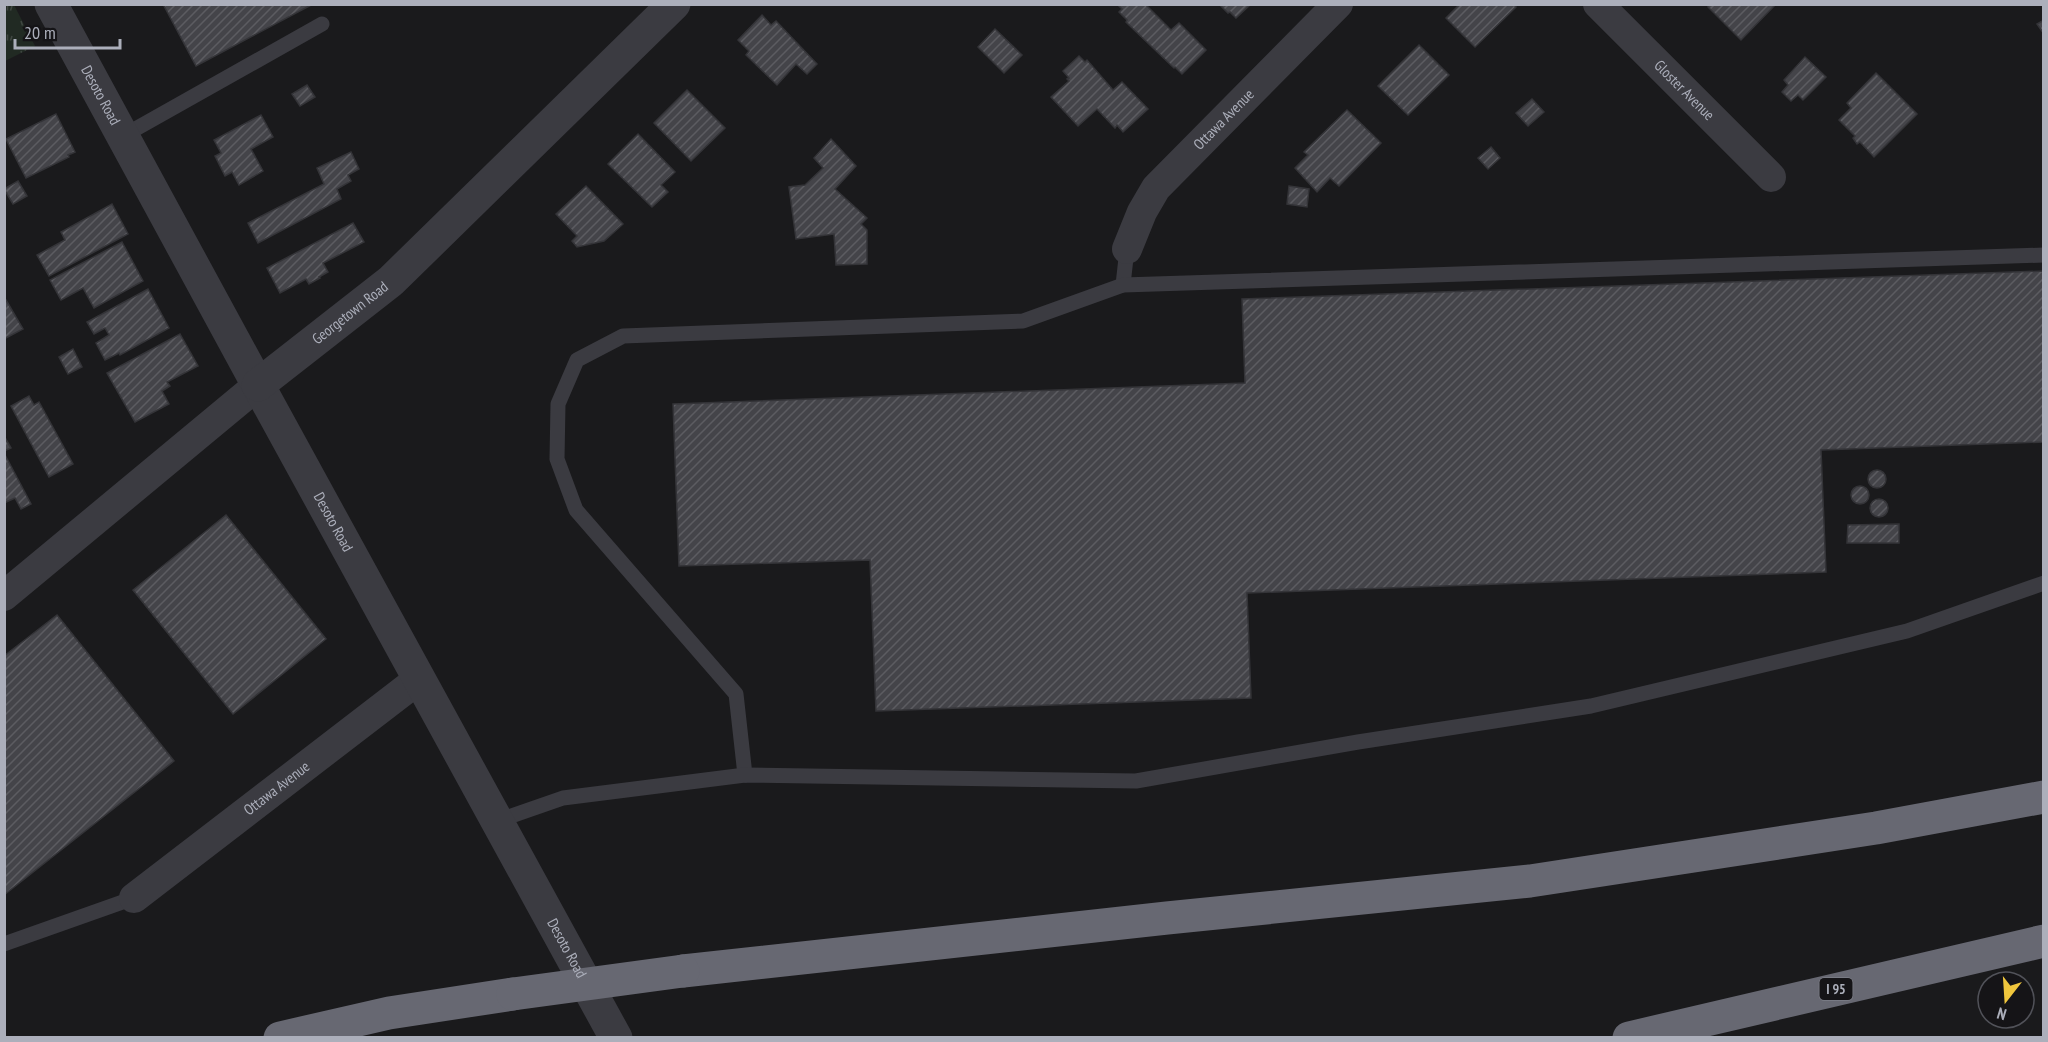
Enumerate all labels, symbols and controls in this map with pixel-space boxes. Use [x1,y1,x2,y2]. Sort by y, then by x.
scale bar [15,12,120,50]
text: 20 m [24,21,56,44]
street label: Gloster Avenue [1650,56,1719,124]
street label: Desoto Road [77,62,125,128]
street label: Ottawa Avenue [1189,85,1258,154]
street label: Georgetown Road [308,277,392,348]
street label: Desoto Road [310,489,358,555]
street label: Ottawa Avenue [240,757,313,819]
street label: Desoto Road [543,915,591,981]
north arrow [1976,970,2036,1030]
road number: I 95 [1820,978,1852,1000]
text: N [1995,1004,2009,1025]

